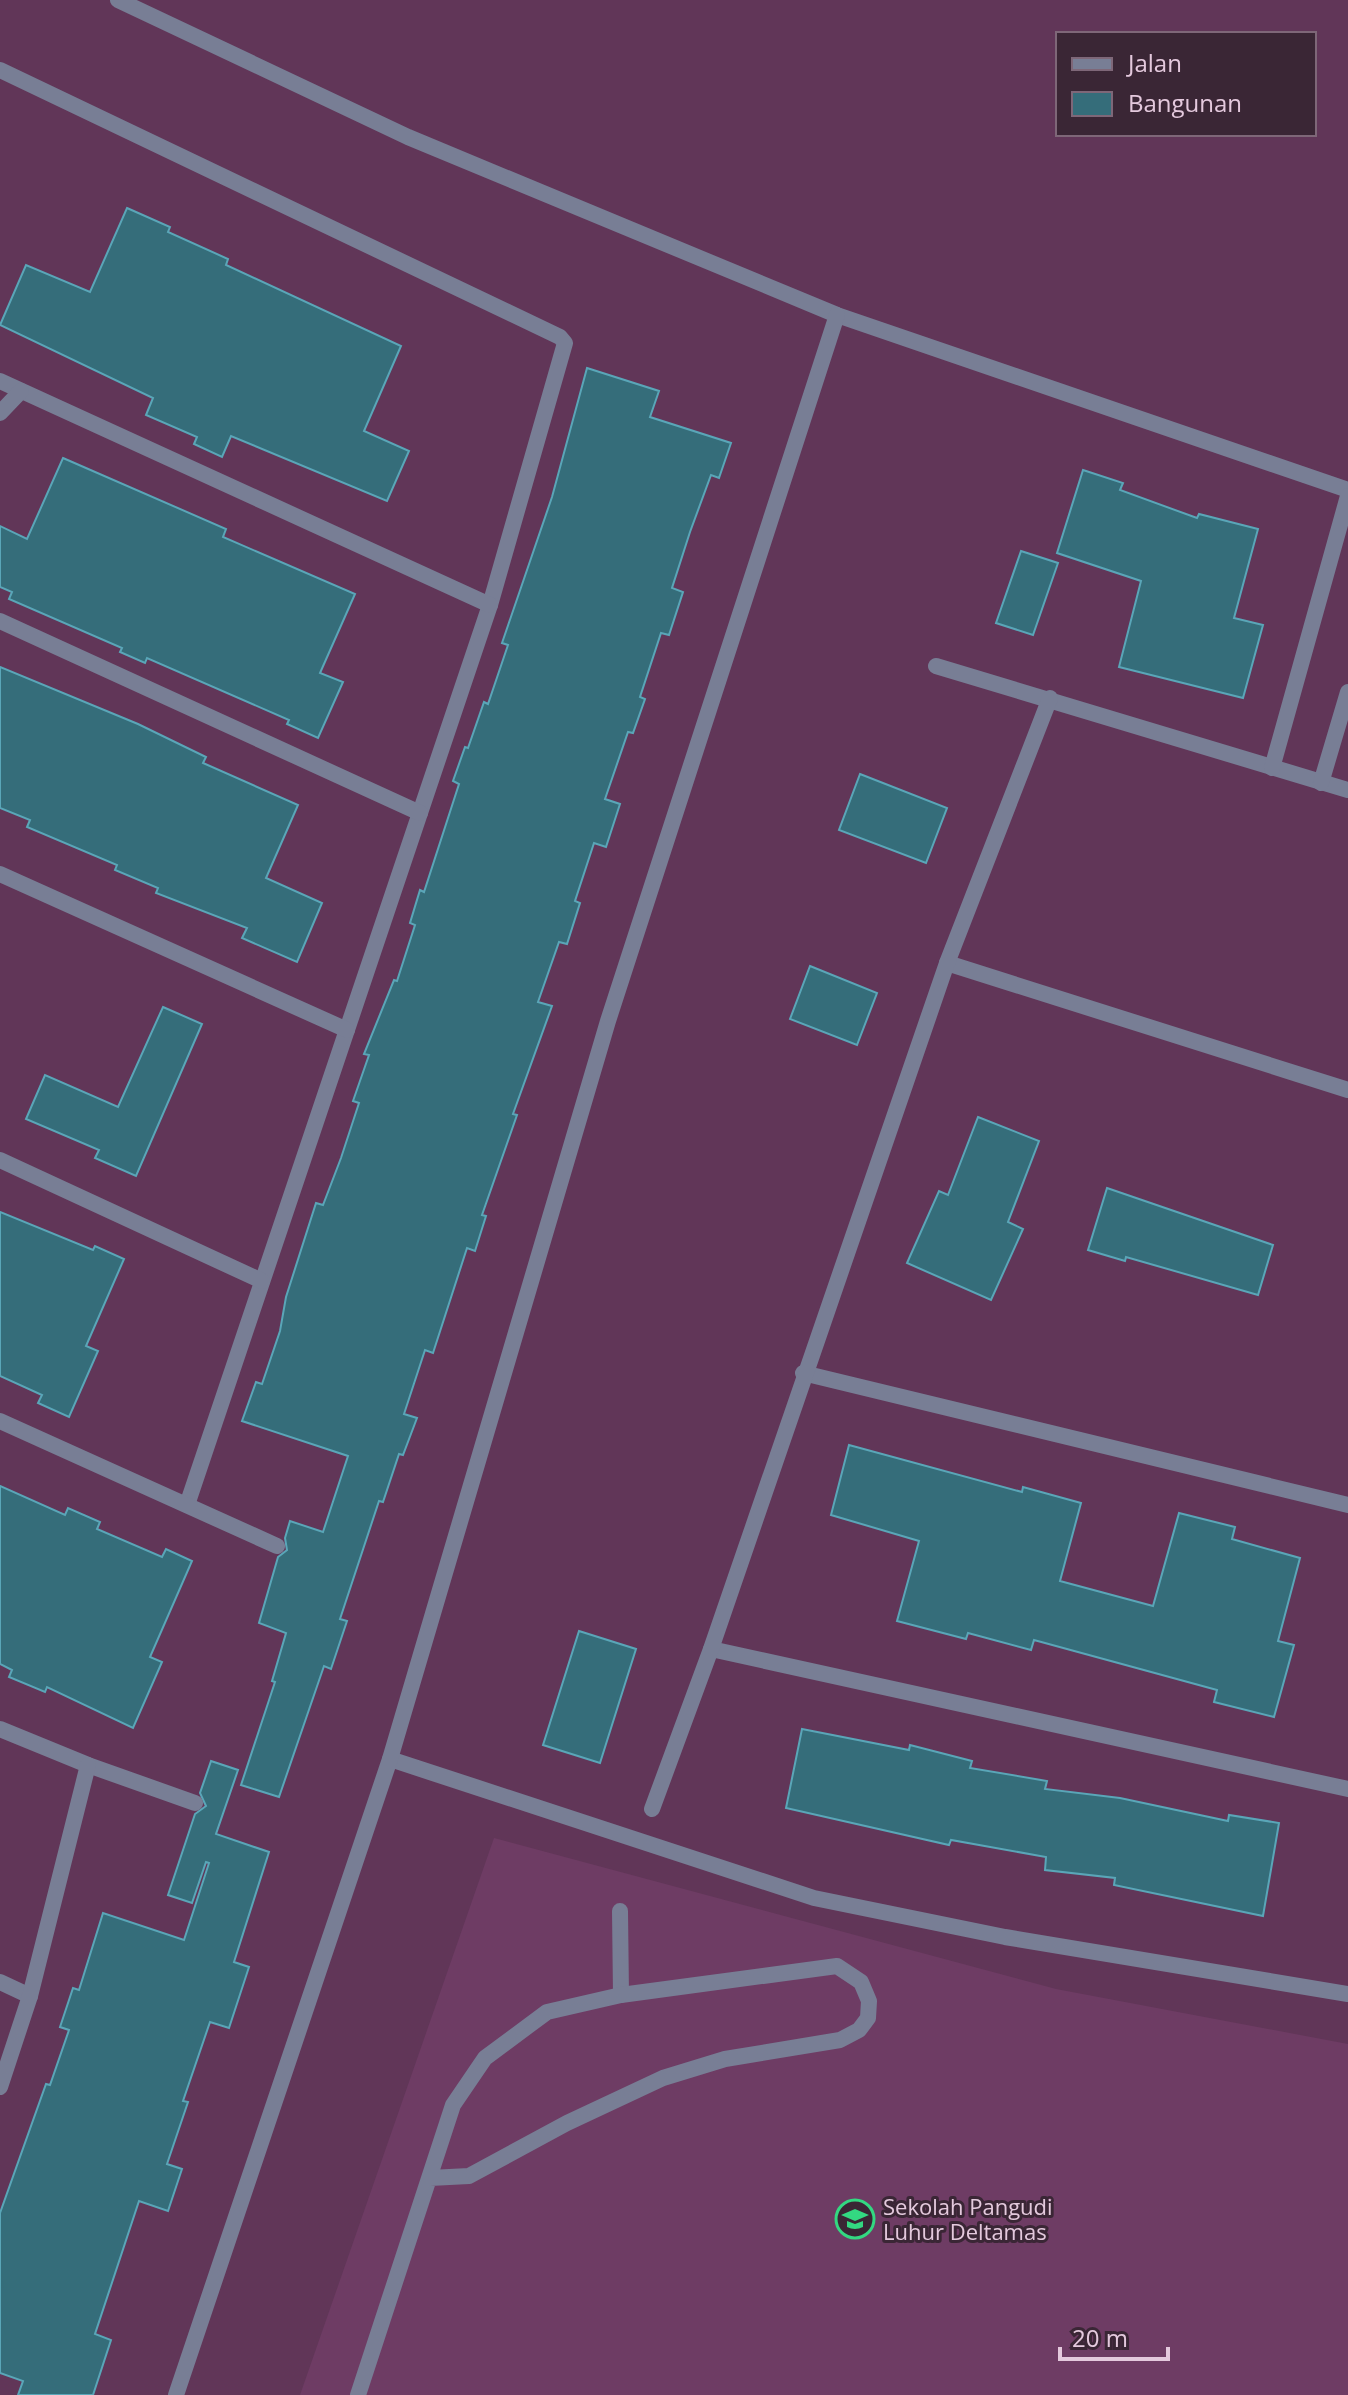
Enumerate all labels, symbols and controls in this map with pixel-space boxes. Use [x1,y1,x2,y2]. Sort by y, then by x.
legend [1056,32,1316,136]
text: Jalan [1126,46,1182,79]
text: Bangunan [1128,86,1242,119]
place label: Sekolah Pangudi Luhur Deltamas [883,2191,1053,2246]
school or university icon: Sekolah Pangudi Luhur Deltamas [834,2198,876,2240]
scale bar [1060,2311,1168,2361]
text: 20 m [1072,2321,1128,2354]

